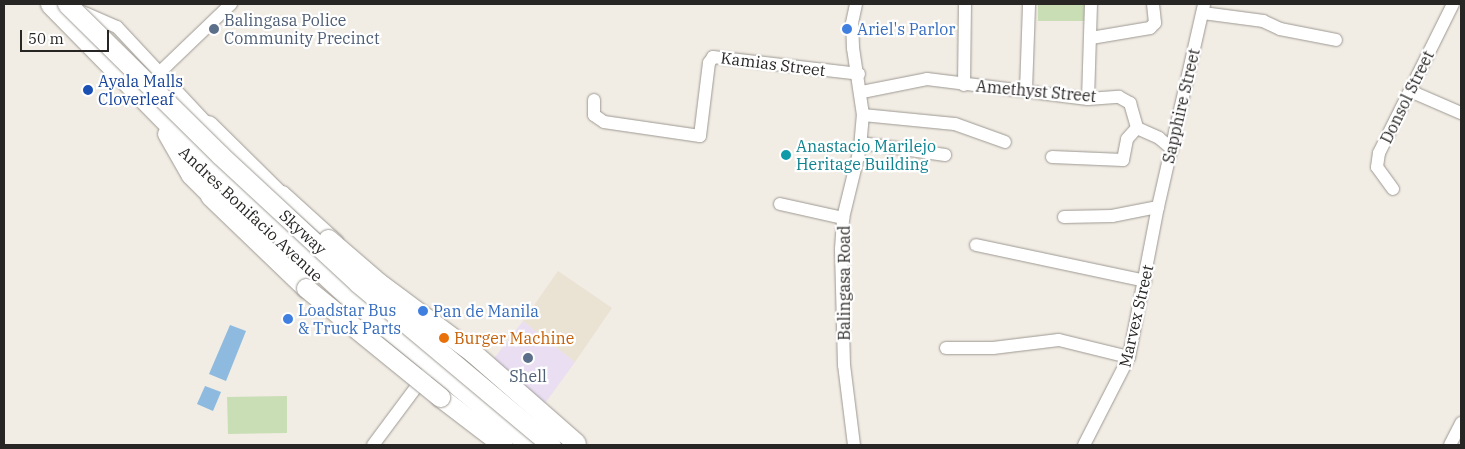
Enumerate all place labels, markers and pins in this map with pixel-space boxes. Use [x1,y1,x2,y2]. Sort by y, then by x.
place label: Balingasa Police Community Precinct [224,10,380,48]
place label: Ariel's Parlor [857,19,955,39]
marker: Balingasa Police Community Precinct [208,23,220,35]
marker: Ariel's Parlor [841,23,853,35]
place label: Ayala Malls Cloverleaf [98,71,183,109]
marker: Ayala Malls Cloverleaf [82,84,94,96]
place label: Anastacio Marilejo Heritage Building [796,136,936,174]
marker: Anastacio Marilejo Heritage Building [780,149,792,161]
place label: Loadstar Bus & Truck Parts [298,300,401,338]
place label: Pan de Manila [433,301,539,321]
marker: Pan de Manila [417,305,429,317]
marker: Loadstar Bus & Truck Parts [282,313,294,325]
place label: Burger Machine [454,328,574,348]
marker: Burger Machine [438,332,450,344]
marker: Shell [522,352,534,364]
place label: Shell [509,366,547,386]

